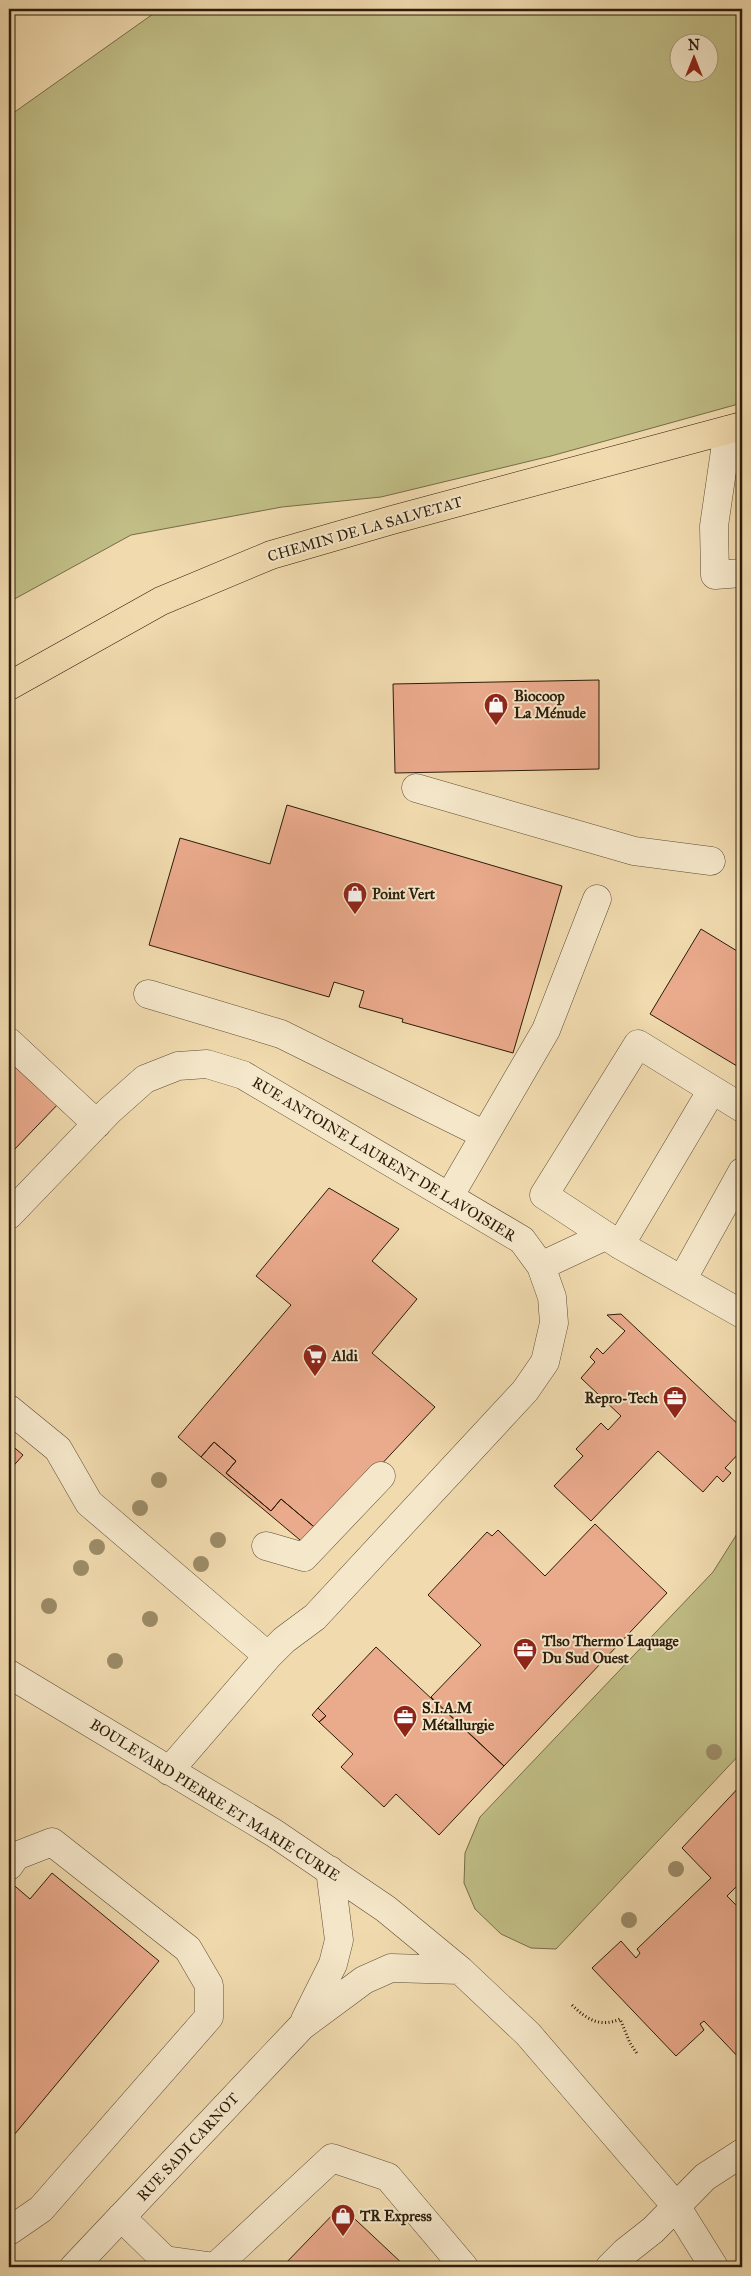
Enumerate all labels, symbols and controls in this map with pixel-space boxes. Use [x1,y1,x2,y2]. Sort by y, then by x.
north arrow [668,32,718,82]
text: N [688,37,700,54]
street label: CHEMIN DE LA SALVETAT [265,493,465,565]
place label: Biocoop La Ménude [514,687,587,722]
shop icon: Biocoop La Ménude [483,692,509,726]
shop icon: Point Vert [342,881,368,915]
place label: Point Vert [372,885,436,903]
street label: RUE ANTOINE LAURENT DE LAVOISIER [249,1073,519,1245]
supermarket icon: Aldi [302,1343,328,1377]
place label: Aldi [331,1347,359,1365]
office icon: Repro-Tech [662,1385,688,1419]
place label: Repro-Tech [584,1389,659,1408]
place label: Tlso Thermo Laquage Du Sud Ouest [541,1632,680,1667]
office icon: Tlso Thermo Laquage Du Sud Ouest [512,1637,538,1671]
place label: S.I.A.M Métallurgie [422,1699,495,1735]
office icon: S.I.A.M Métallurgie [392,1704,418,1738]
street label: BOULEVARD PIERRE ET MARIE CURIE [87,1715,344,1885]
street label: RUE SADI CARNOT [133,2089,243,2205]
shop icon: TR Express [330,2203,356,2237]
place label: TR Express [359,2207,432,2226]

